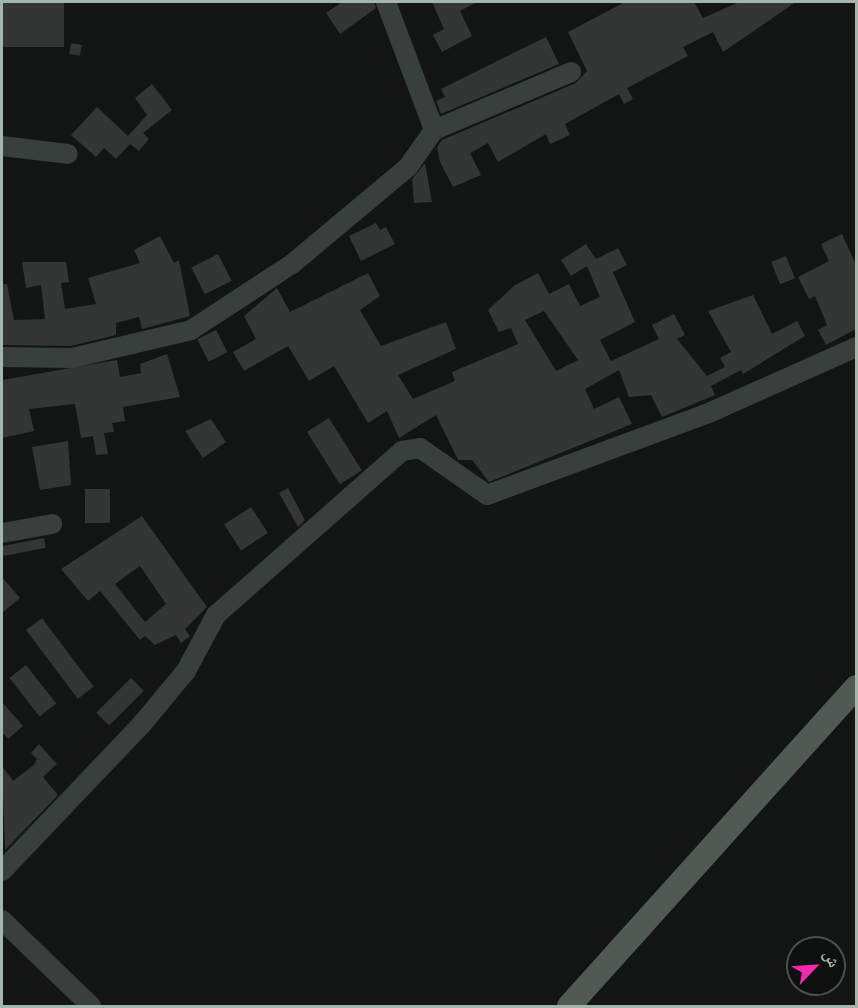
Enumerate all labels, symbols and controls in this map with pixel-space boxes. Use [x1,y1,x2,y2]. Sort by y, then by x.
north arrow [786,936,846,996]
text: ش [819,947,843,971]

